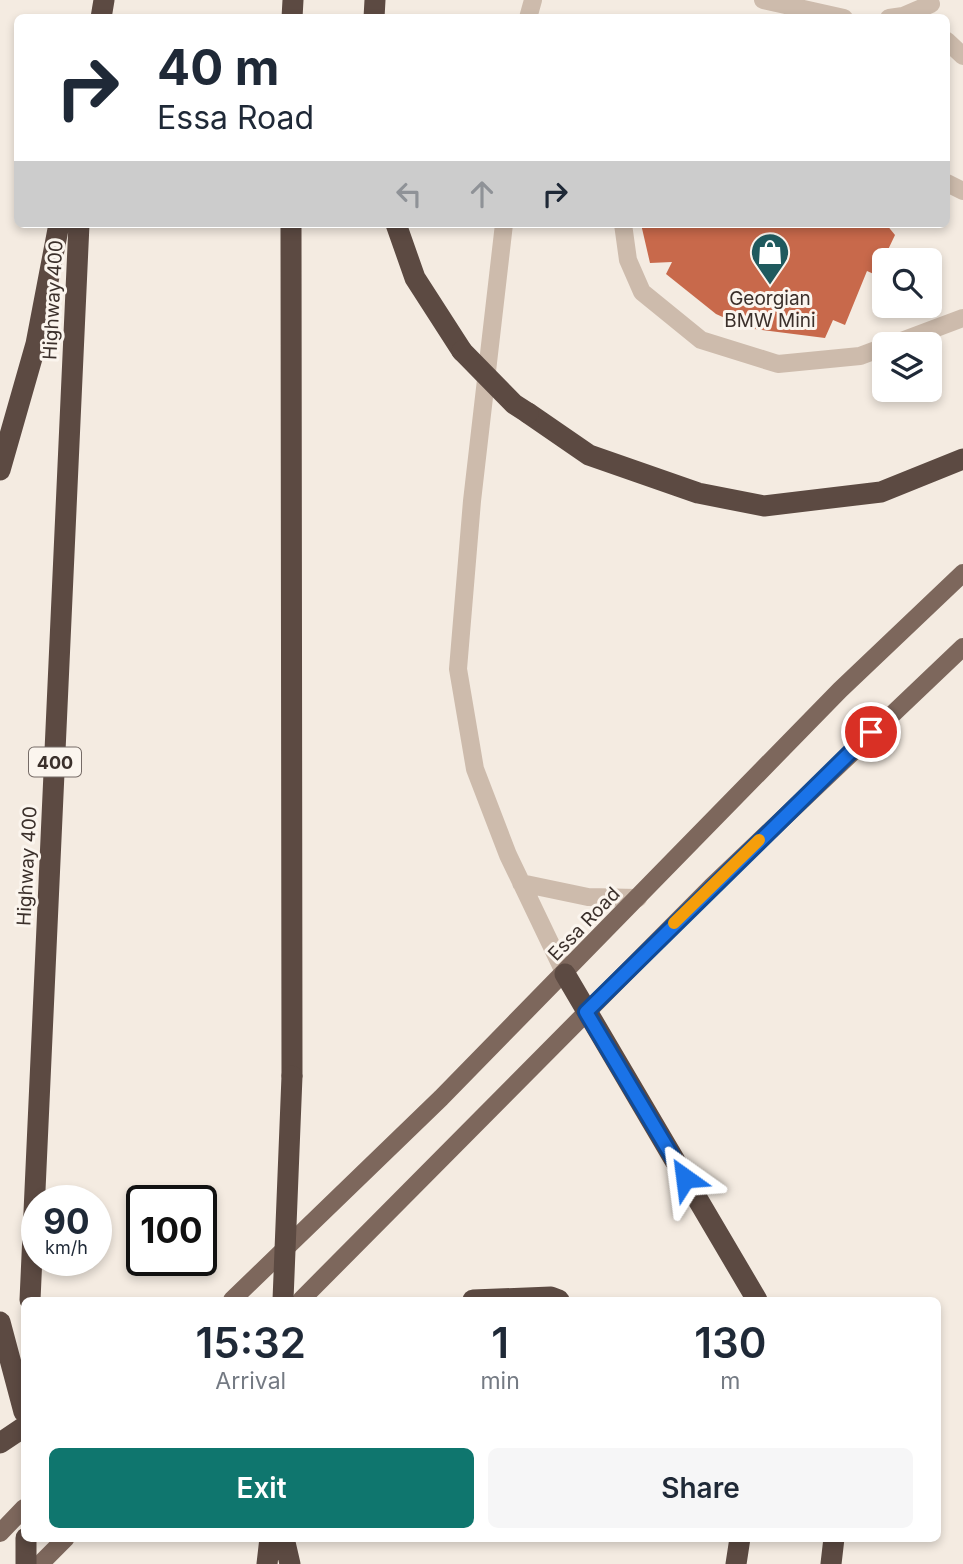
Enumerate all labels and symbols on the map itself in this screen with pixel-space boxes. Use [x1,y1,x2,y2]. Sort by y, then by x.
shop icon: Georgian BMW Mini [749,231,791,286]
street label: Highway 400 [38,240,68,360]
place label: Georgian BMW Mini [724,287,816,332]
pin [841,702,901,762]
road number: 400 [29,748,81,776]
street label: Highway 400 [12,806,42,926]
street label: Essa Road [543,882,625,966]
position arrow [648,1141,722,1215]
speed limit sign: 100 [126,1185,217,1276]

